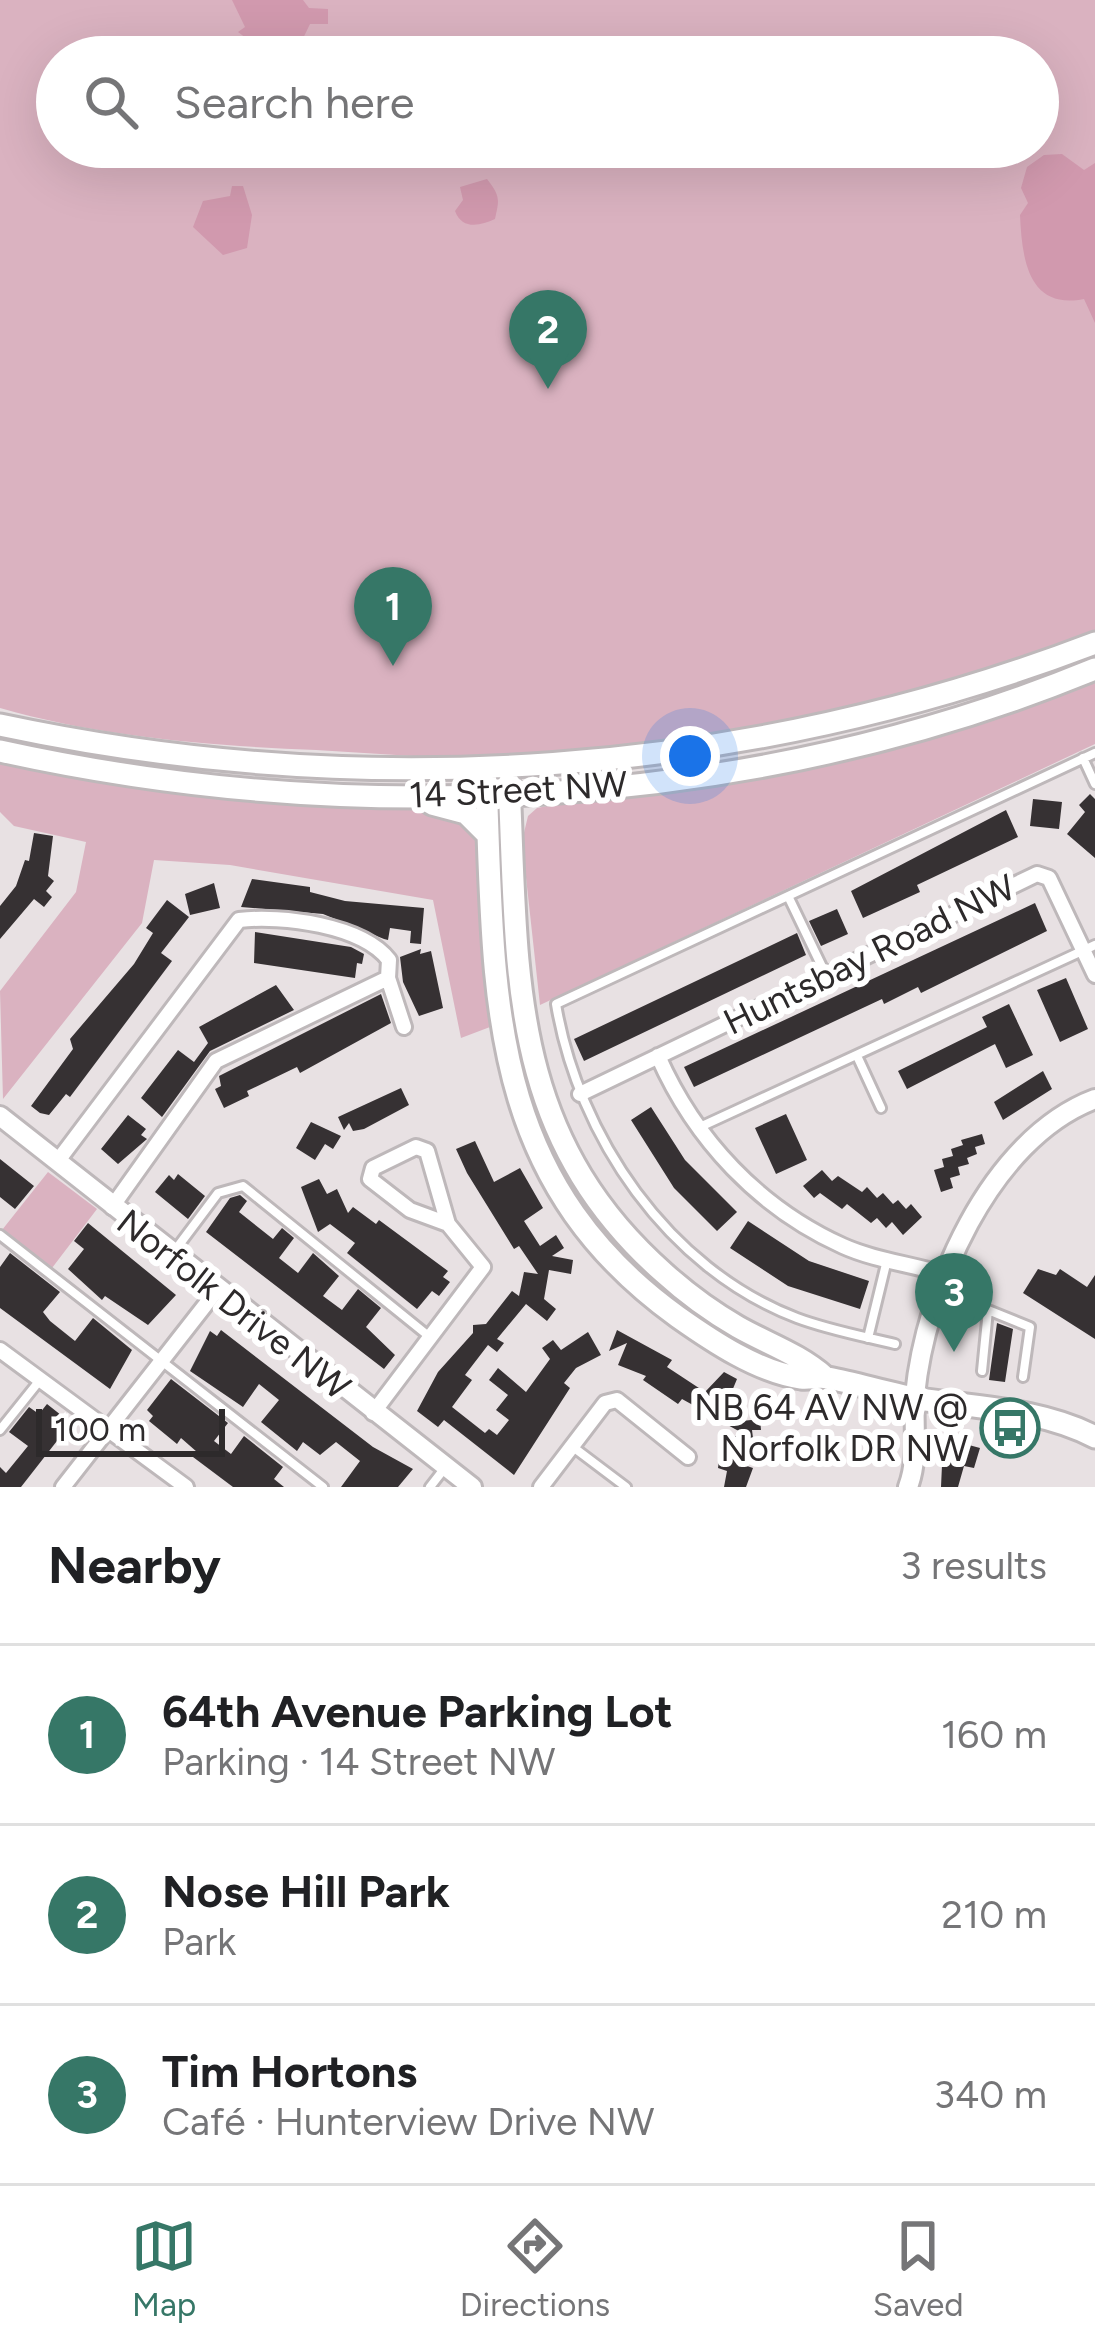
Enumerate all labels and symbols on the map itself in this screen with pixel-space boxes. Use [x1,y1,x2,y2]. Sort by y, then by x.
pin: 2 [509,290,587,389]
pin: 1 [354,567,432,666]
your location [660,726,720,786]
street label: 14 Street NW [408,762,629,817]
street label: Huntsbay Road NW [717,865,1022,1044]
street label: Norfolk Drive NW [109,1200,359,1409]
pin: 3 [915,1253,993,1352]
place label: NB 64 AV NW @ Norfolk DR NW [694,1386,968,1470]
bus stop icon: NB 64 AV NW @ Norfolk DR NW [979,1397,1041,1459]
scale bar [36,1403,225,1456]

